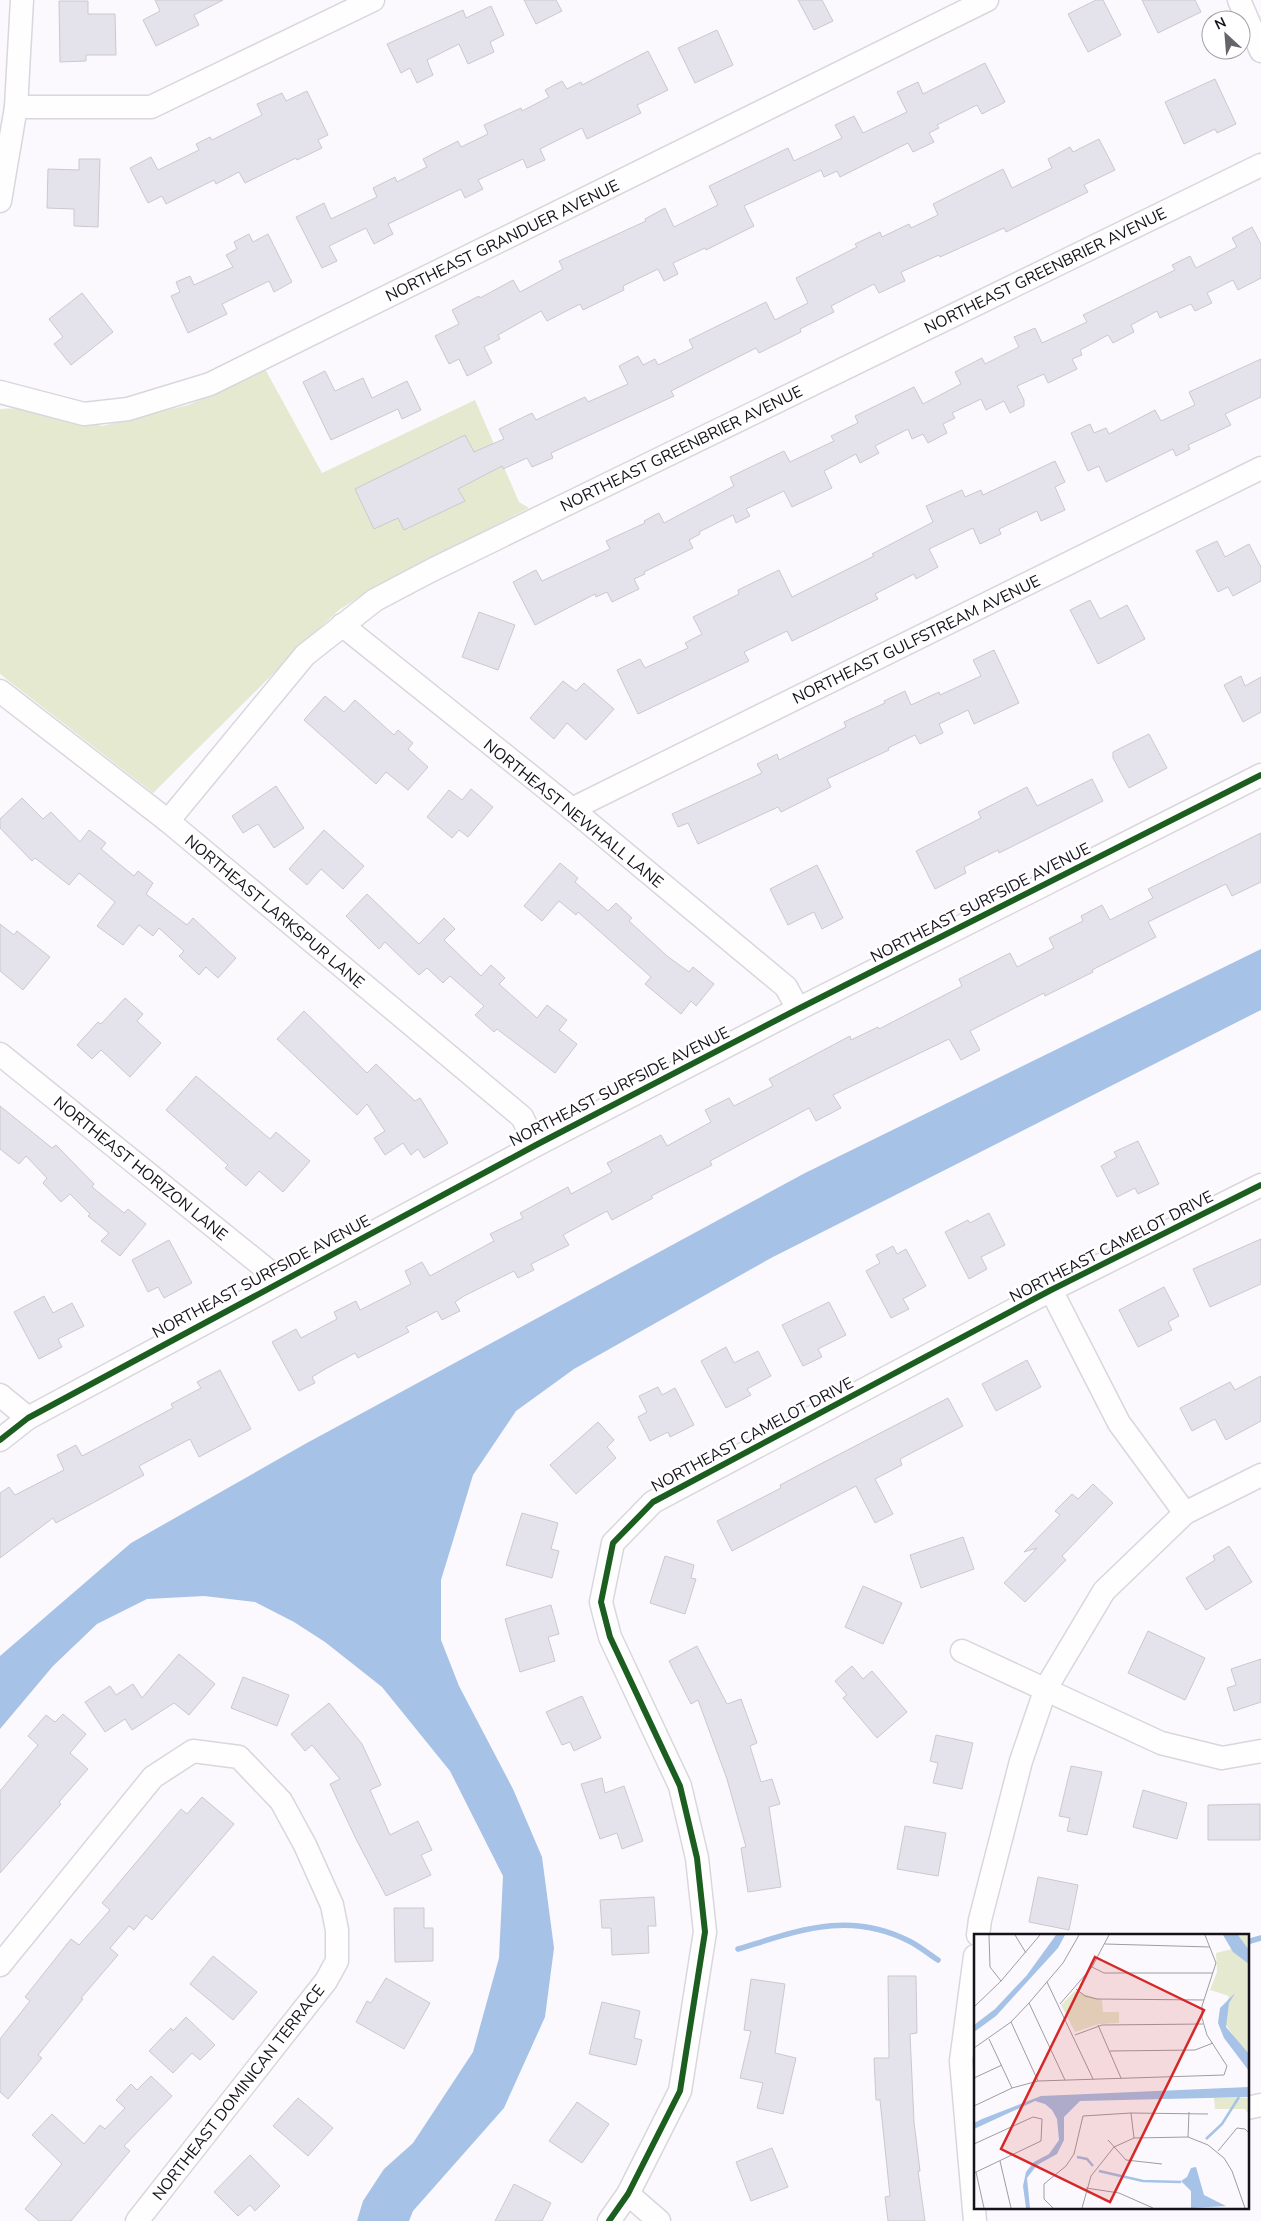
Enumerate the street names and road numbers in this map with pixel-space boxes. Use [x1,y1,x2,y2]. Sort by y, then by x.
street label: NORTHEAST GRANDUER AVENUE [382,175,623,307]
street label: NORTHEAST GREENBRIER AVENUE [921,203,1170,339]
street label: NORTHEAST GREENBRIER AVENUE [557,381,806,517]
street label: NORTHEAST GULFSTREAM AVENUE [789,570,1044,710]
street label: NORTHEAST NEWHALL LANE [479,734,668,893]
street label: NORTHEAST LARKSPUR LANE [180,830,369,994]
street label: NORTHEAST SURFSIDE AVENUE [867,838,1094,968]
street label: NORTHEAST SURFSIDE AVENUE [506,1022,733,1152]
street label: NORTHEAST HORIZON LANE [49,1092,232,1246]
street label: NORTHEAST CAMELOT DRIVE [1006,1186,1217,1308]
street label: NORTHEAST SURFSIDE AVENUE [149,1210,374,1344]
street label: NORTHEAST CAMELOT DRIVE [648,1372,857,1498]
street label: NORTHEAST DOMINICAN TERRACE [148,1980,330,2205]

